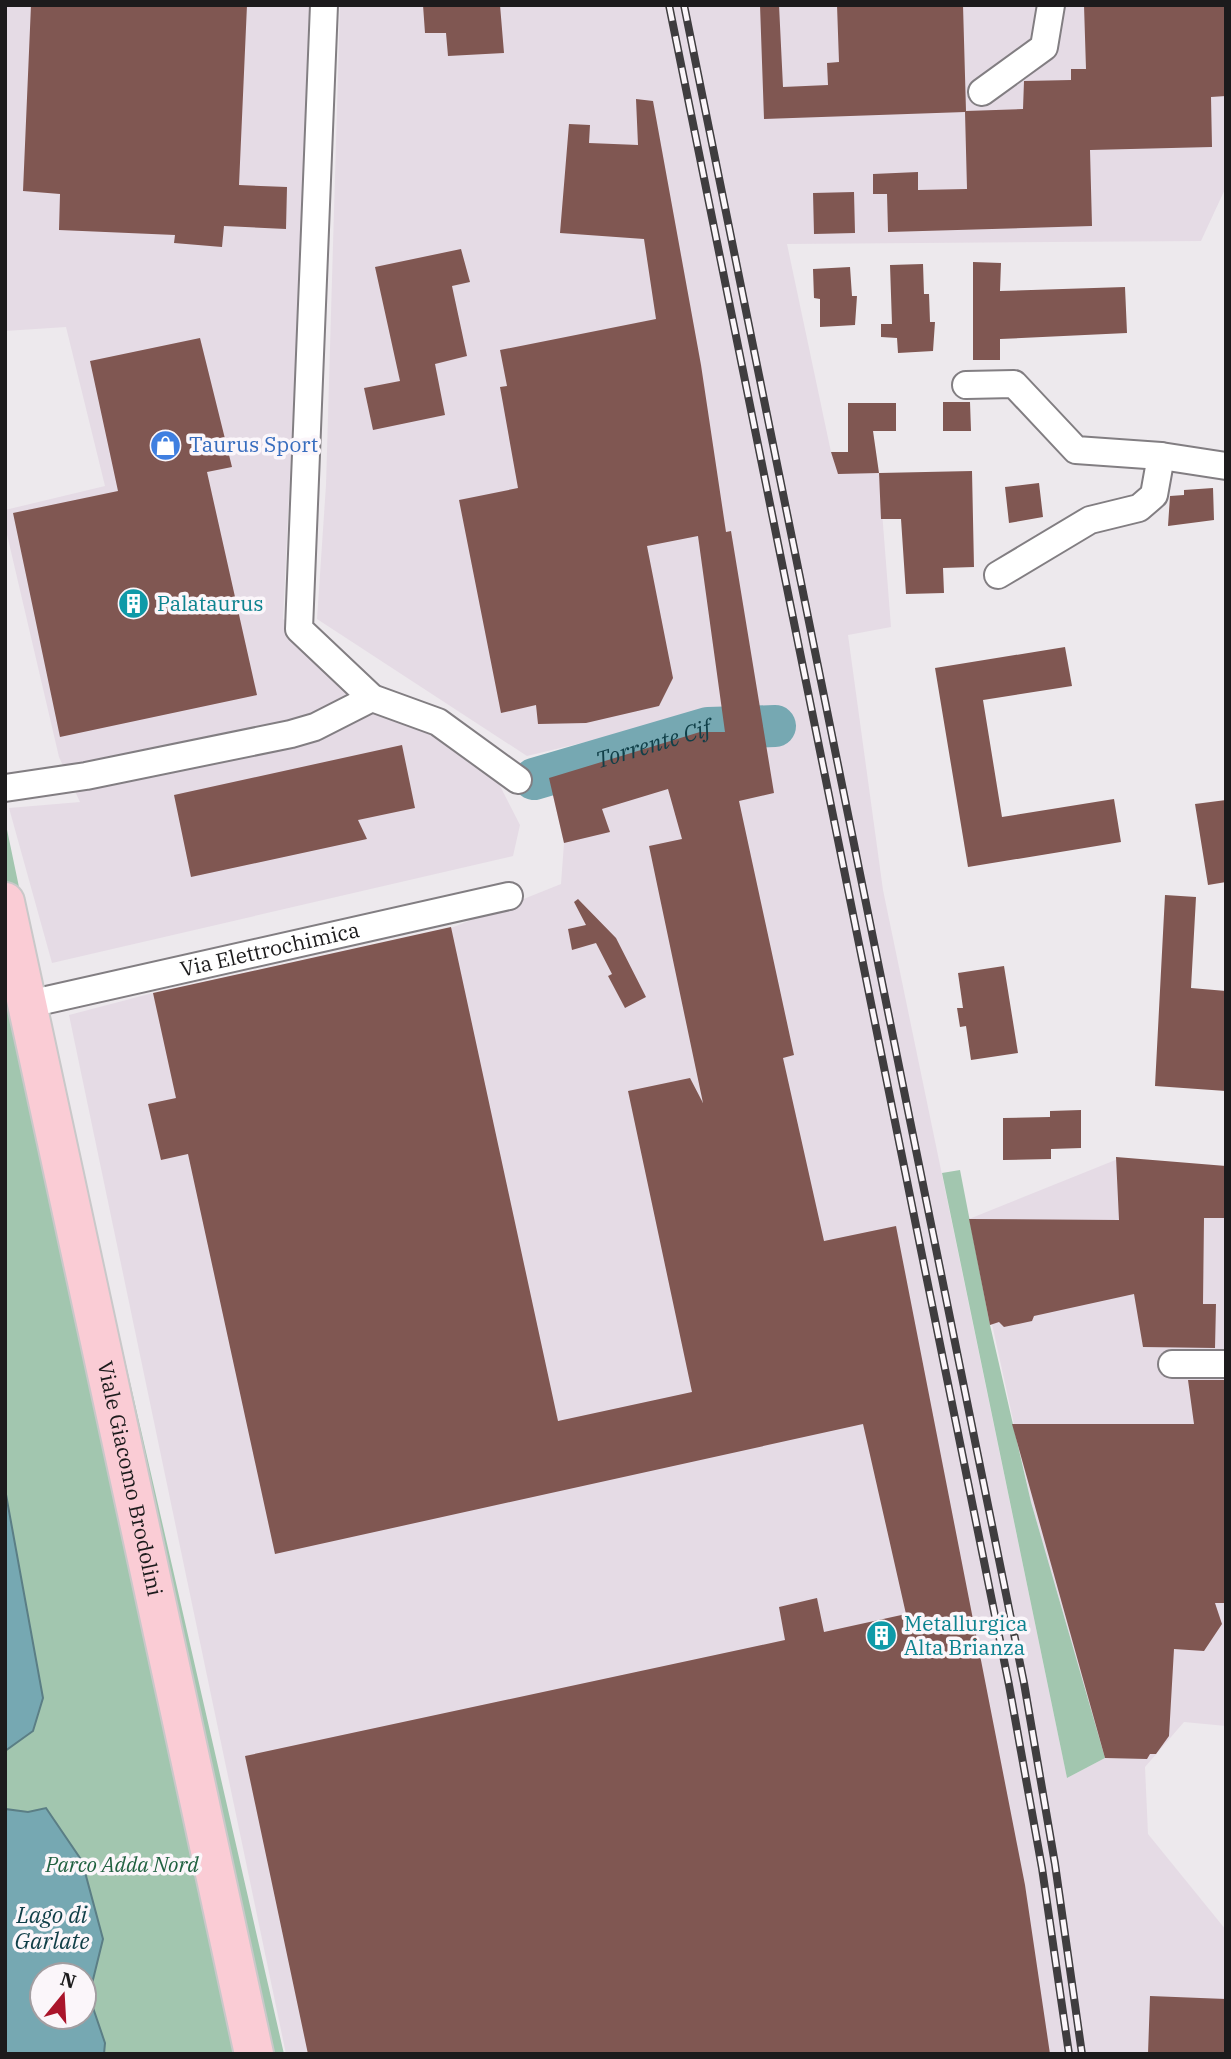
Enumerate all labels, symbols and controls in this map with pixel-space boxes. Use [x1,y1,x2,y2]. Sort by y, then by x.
shop icon: Taurus Sport [149,428,183,462]
place label: Taurus Sport [189,430,318,458]
building icon: Palataurus [117,587,151,621]
place label: Palataurus [157,589,264,617]
water label: Torrente Cif [592,711,718,774]
street label: Via Elettrochimica [177,915,362,983]
street label: Viale Giacomo Brodolini [92,1358,170,1599]
place label: Metallurgica Alta Brianza [904,1609,1028,1661]
building icon: Metallurgica Alta Brianza [864,1619,898,1653]
park label: Parco Adda Nord [44,1850,199,1878]
water label: Lago di Garlate [14,1899,90,1955]
north arrow [28,1961,98,2031]
text: N [57,1966,79,1994]

